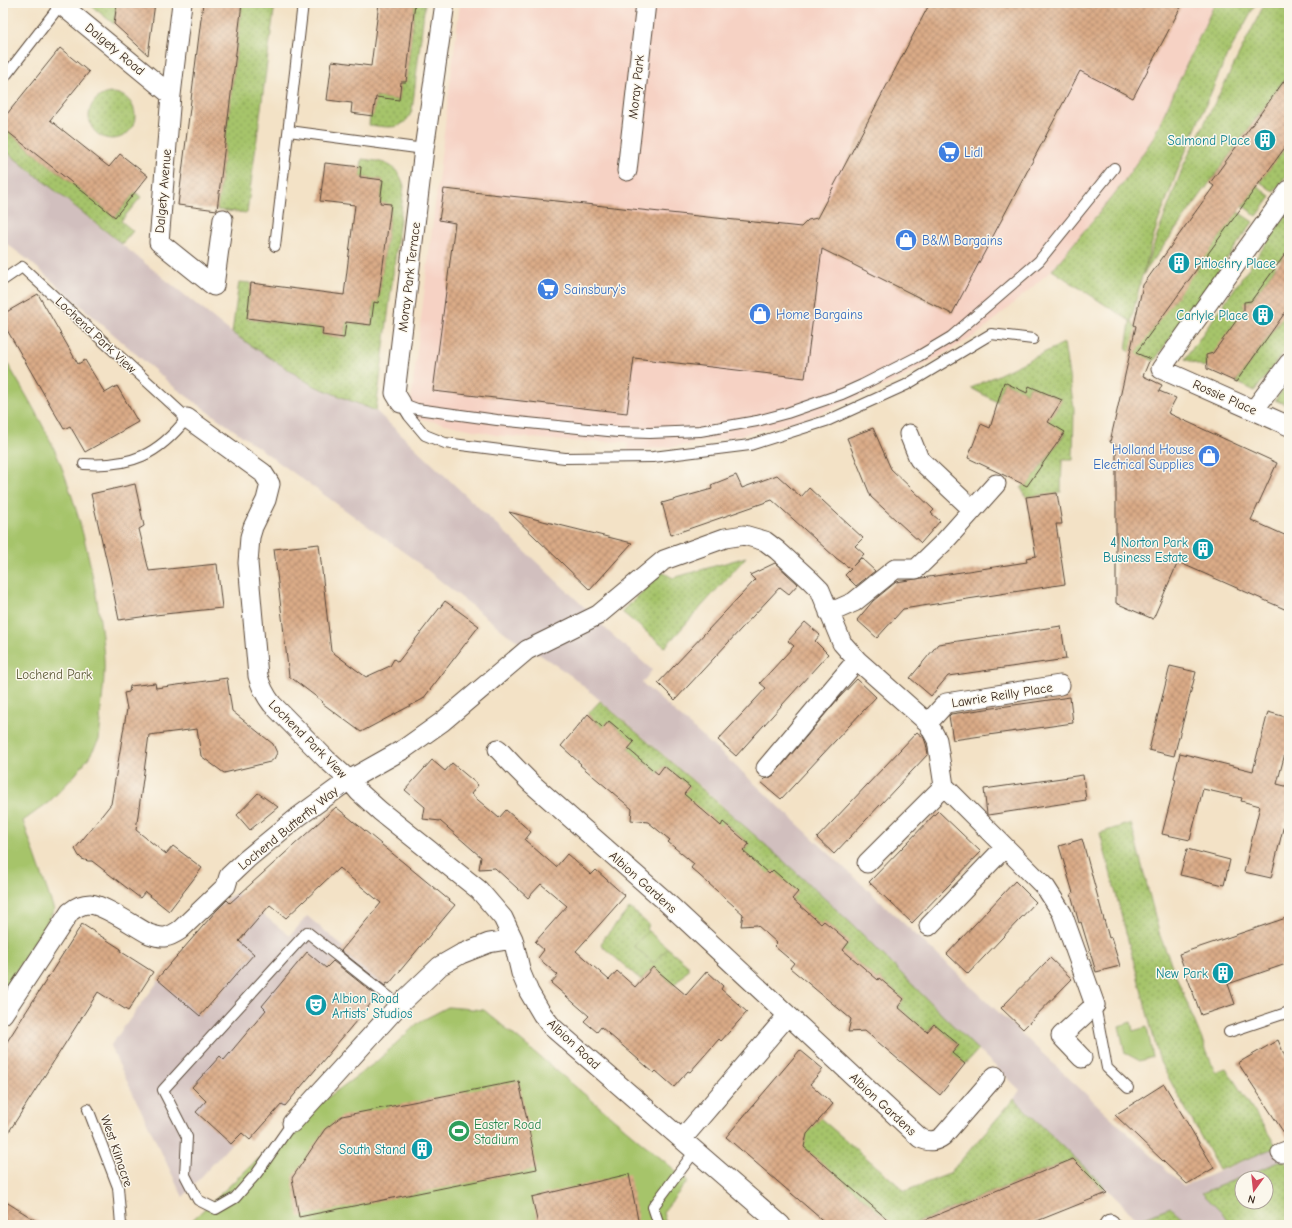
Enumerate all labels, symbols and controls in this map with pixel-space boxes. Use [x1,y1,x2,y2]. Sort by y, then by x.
street label: Dalgety Road [82,20,148,78]
street label: Moray Park [625,53,647,120]
building icon: Salmond Place [1252,127,1278,153]
place label: Salmond Place [1168,133,1250,148]
supermarket icon: Lidl [936,139,962,165]
place label: Lidl [964,145,983,160]
street label: Dalgety Avenue [152,148,174,234]
street label: Moray Park Terrace [395,221,423,333]
shop icon: B&M Bargains [893,227,919,253]
place label: B&M Bargains [922,233,1002,248]
building icon: Pitlochry Place [1166,250,1192,276]
place label: Pitlochry Place [1194,256,1276,271]
supermarket icon: Sainsbury's [535,276,561,302]
place label: Sainsbury's [564,282,626,297]
street label: Lochend Park View [53,294,140,376]
shop icon: Home Bargains [747,301,773,327]
building icon: Carlyle Place [1250,302,1276,328]
place label: Home Bargains [776,307,863,322]
place label: Carlyle Place [1176,308,1248,323]
street label: Rossie Place [1191,376,1260,418]
place label: Holland House Electrical Supplies [1093,442,1194,472]
shop icon: Holland House Electrical Supplies [1196,443,1222,469]
place label: 4 Norton Park Business Estate [1103,535,1189,565]
building icon: 4 Norton Park Business Estate [1190,536,1216,562]
park label: Lochend Park [16,667,93,682]
street label: Lawrie Reilly Place [950,680,1054,710]
street label: Lochend Park View [266,697,350,781]
street label: Lochend Butterfly Way [235,783,341,873]
street label: Albion Gardens [606,848,680,916]
building icon: New Park [1210,960,1236,986]
place label: New Park [1156,966,1209,981]
place label: Albion Road Artists' Studios [332,991,412,1021]
theatre icon: Albion Road Artists' Studios [303,992,329,1018]
street label: Albion Road [544,1016,604,1072]
street label: Albion Gardens [847,1069,919,1139]
street label: West Kilnacre [98,1113,136,1189]
place label: Easter Road Stadium [474,1117,541,1147]
sports icon: Easter Road Stadium [446,1118,472,1144]
building icon: South Stand [409,1136,435,1162]
place label: South Stand [339,1142,406,1157]
north arrow [1234,1170,1274,1210]
text: N [1246,1192,1257,1206]

